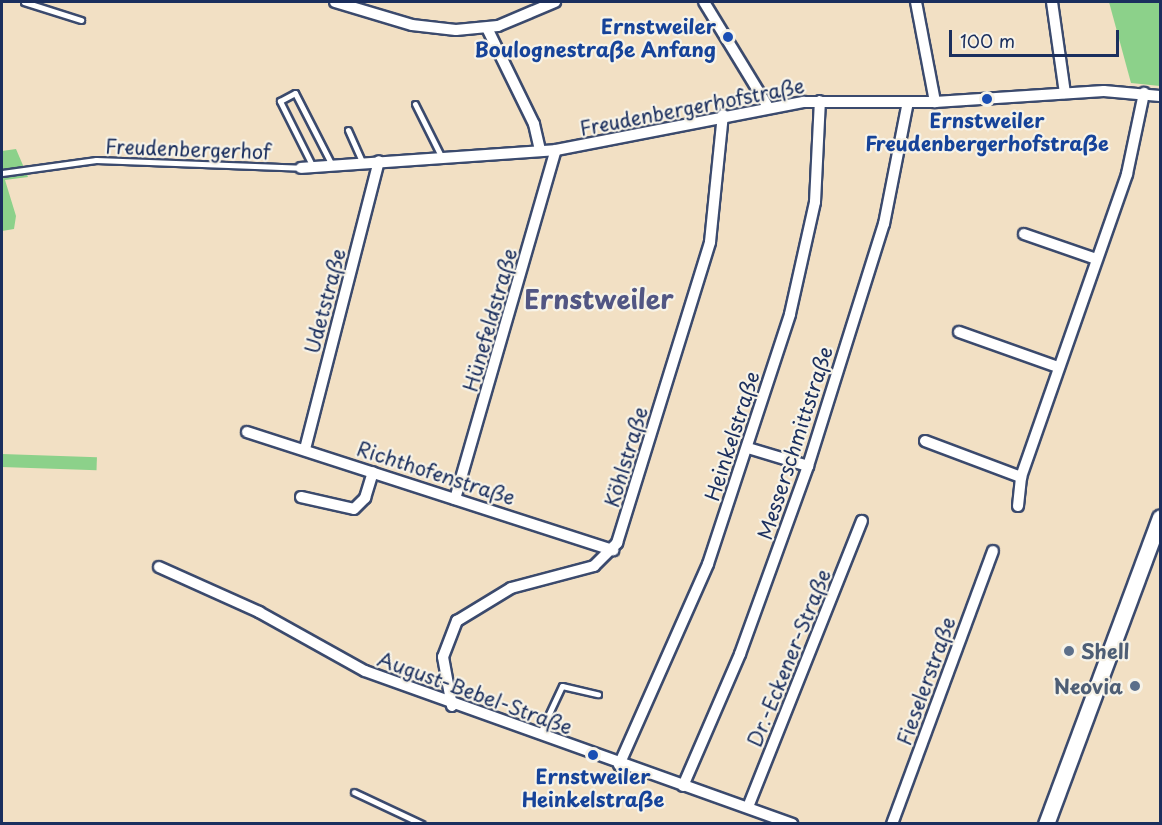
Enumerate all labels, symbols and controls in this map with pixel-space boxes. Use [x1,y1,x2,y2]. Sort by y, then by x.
place label: Ernstweiler Boulognestraße Anfang [474,14,716,61]
scale bar [952,18,1122,56]
text: 100 m [960,27,1015,54]
marker: Ernstweiler Boulognestraße Anfang [721,30,735,44]
street label: Freudenbergerhofstraße [578,73,806,141]
marker: Ernstweiler Freudenbergerhofstraße [980,92,994,106]
place label: Ernstweiler Freudenbergerhofstraße [865,108,1109,155]
street label: Freudenbergerhof [105,134,271,164]
street label: Udetstraße [299,246,351,356]
street label: Hünefeldstraße [458,246,522,394]
district label: Ernstweiler [524,283,674,315]
street label: Messerschmittstraße [752,343,838,543]
street label: Heinkelstraße [700,368,764,504]
street label: Köhlstraße [599,404,653,510]
street label: Richthofenstraße [354,436,518,510]
street label: Dr.-Eckener-Straße [742,566,836,750]
street label: Fieselerstraße [892,614,960,748]
place label: Shell [1081,639,1129,663]
marker: Shell [1062,644,1076,658]
street label: August-Bebel-Straße [374,647,576,739]
place label: Neovia [1054,674,1123,698]
marker: Neovia [1128,679,1142,693]
marker: Ernstweiler Heinkelstraße [586,748,600,762]
place label: Ernstweiler Heinkelstraße [522,764,664,811]

